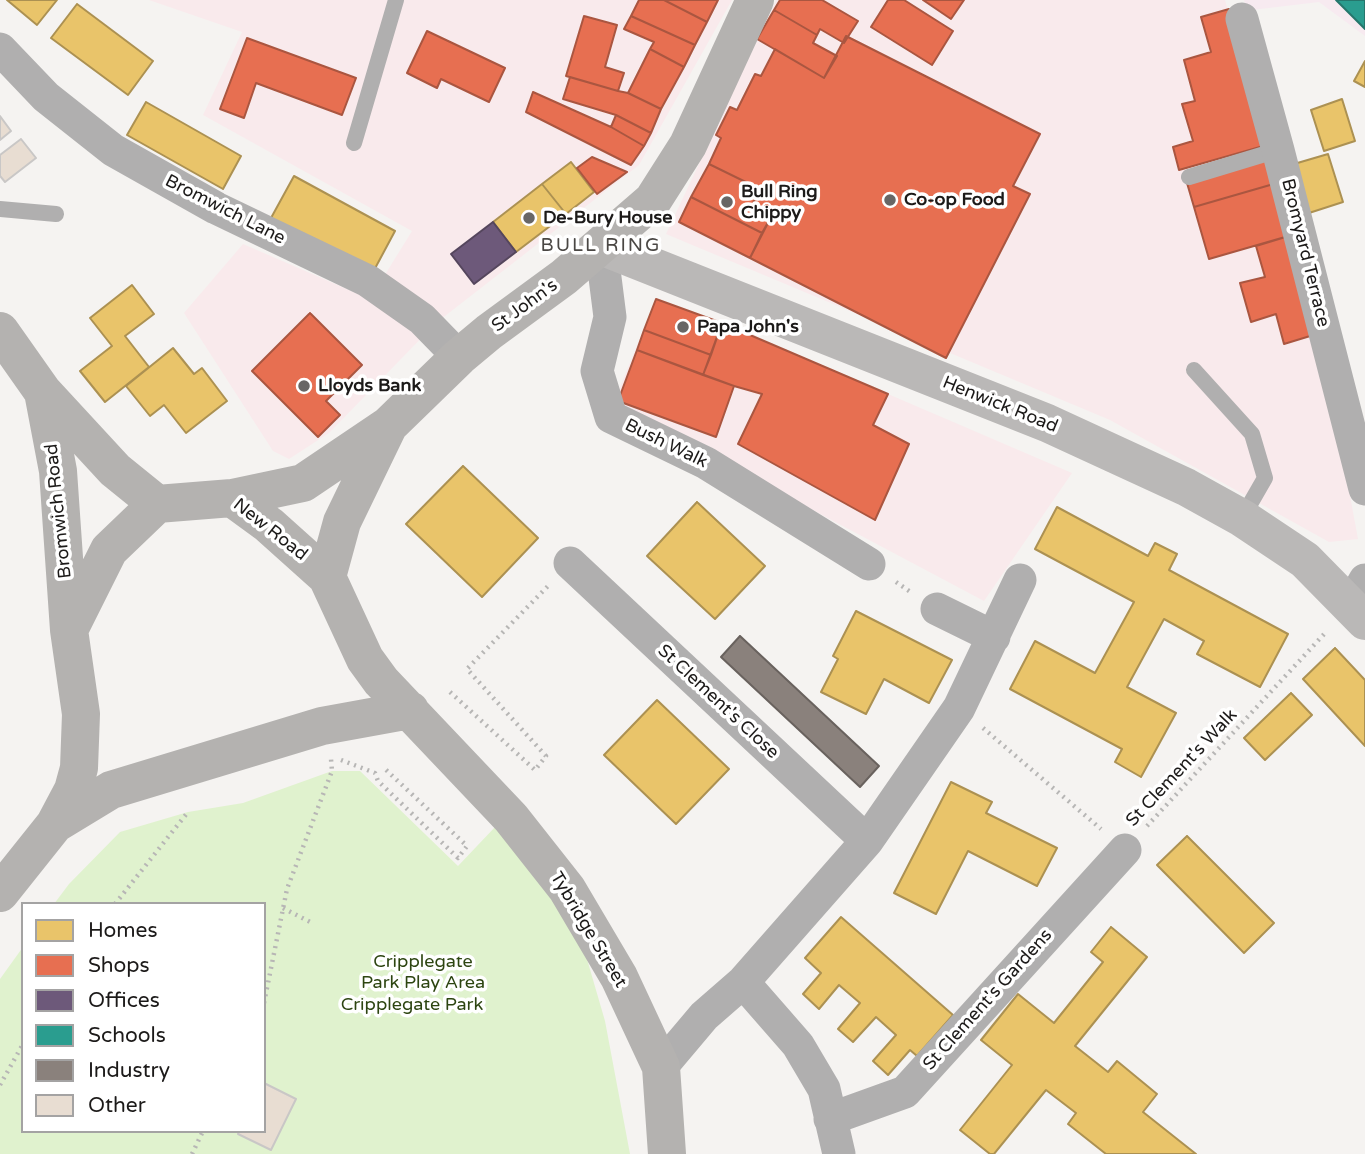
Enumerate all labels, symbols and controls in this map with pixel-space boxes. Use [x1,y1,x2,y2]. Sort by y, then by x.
street label: Bromwich Lane [161,170,289,250]
street label: Bromyard Terrace [1276,177,1334,329]
place label: Bull Ring Chippy [741,181,818,224]
place label: Co-op Food [904,189,1005,211]
marker: Co-op Food [882,192,898,208]
marker: Bull Ring Chippy [719,194,735,210]
place label: De-Bury House [543,207,672,229]
marker: De-Bury House [521,210,537,226]
district label: BULL RING [542,235,660,257]
street label: St John's [488,275,562,337]
place label: Papa John's [697,316,799,338]
marker: Papa John's [675,319,691,335]
street label: Henwick Road [939,372,1061,438]
place label: Lloyds Bank [318,375,421,397]
marker: Lloyds Bank [296,378,312,394]
street label: Bush Walk [621,415,711,473]
street label: Bromwich Road [41,442,77,580]
street label: New Road [228,494,312,566]
street label: St Clement's Close [653,640,783,764]
street label: St Clement's Walk [1122,705,1242,831]
street label: Tybridge Street [545,868,631,992]
legend [21,902,266,1133]
text: Homes [88,918,158,943]
street label: St Clement's Gardens [919,925,1057,1075]
park label: Cripplegate Park Play Area [361,951,485,993]
text: Shops [88,953,150,978]
text: Offices [88,988,160,1013]
park label: Cripplegate Park [341,994,483,1016]
text: Schools [88,1023,166,1048]
text: Industry [88,1058,170,1083]
text: Other [88,1093,146,1118]

